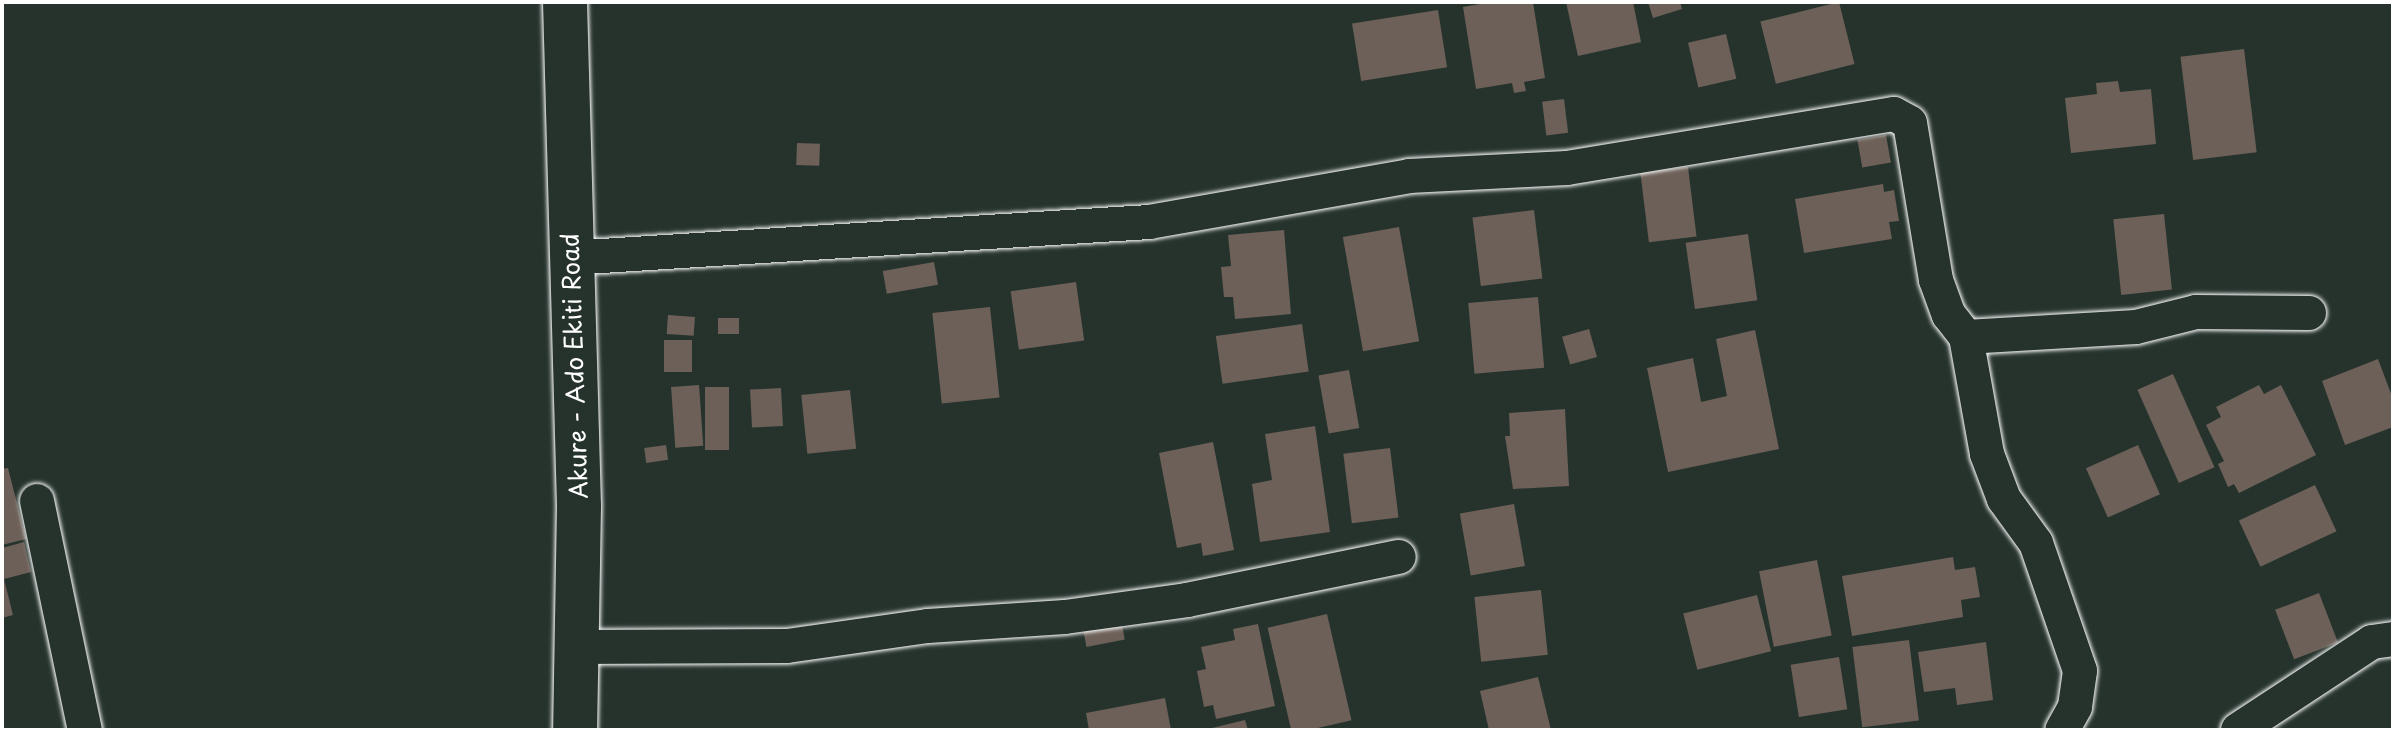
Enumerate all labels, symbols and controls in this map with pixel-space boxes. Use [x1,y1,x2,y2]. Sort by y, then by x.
street label: Akure - Ado Ekiti Road [555,232,593,500]

